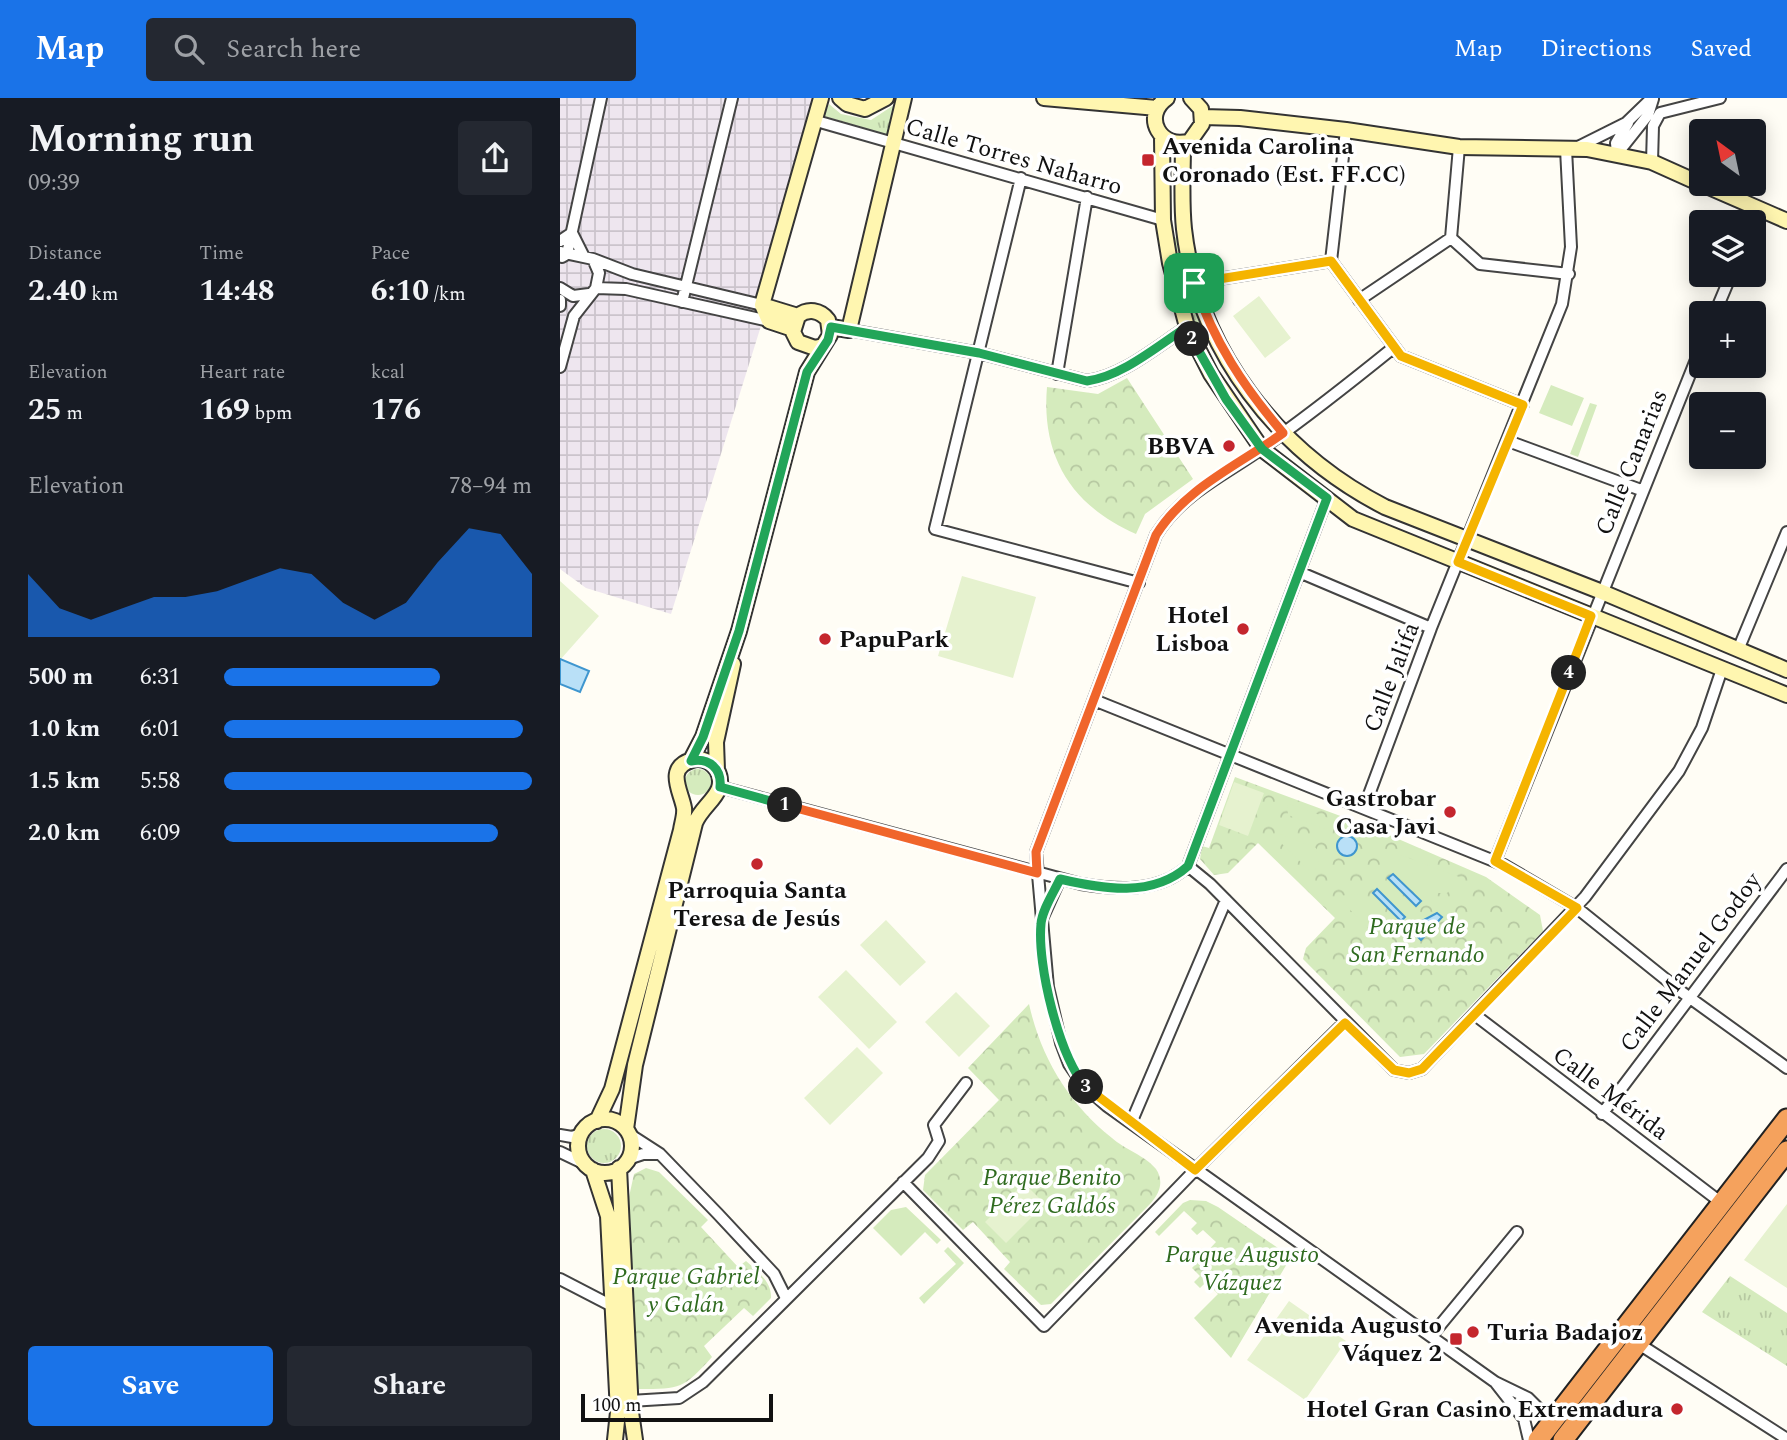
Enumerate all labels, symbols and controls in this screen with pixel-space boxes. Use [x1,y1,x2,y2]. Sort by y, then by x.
search box [146,18,636,81]
text: Map [35,24,104,74]
text: Search here [226,29,361,69]
icon: search [170,30,208,68]
text: Map [1454,31,1502,67]
text: Directions [1540,31,1652,67]
text: Saved [1690,31,1752,67]
street label: Calle Torres Naharro [901,109,1126,205]
text: Morning run [28,111,254,169]
north arrow [1689,119,1766,196]
map controls [1689,119,1766,469]
button: share [458,121,532,195]
place label: Avenida Carolina Coronado (Est. FF.CC) [1162,129,1406,193]
marker: Avenida Carolina Coronado (Est. FF.CC) [1140,152,1156,168]
text: 09:39 [28,166,80,201]
button: layers [1689,210,1766,287]
text: Distance [28,239,102,268]
text: Time [199,239,244,268]
text: Pace [371,239,410,268]
pin [1164,253,1224,313]
icon: arrive [1175,264,1213,302]
text: 2.40 [28,268,87,314]
text: 14:48 [199,268,275,314]
text: 6:10 [371,268,429,314]
text: km [87,280,118,309]
text: /km [429,280,466,309]
button: + [1689,301,1766,378]
pin: 2 [1174,322,1210,356]
text: 2 [1186,324,1197,353]
text: Elevation [28,358,108,387]
text: Heart rate [199,358,285,387]
text: kcal [371,358,405,387]
street label: Calle Canarias [1586,384,1678,541]
text: 25 [28,387,62,433]
text: 169 [199,387,250,433]
text: 176 [371,387,421,433]
button: − [1689,392,1766,469]
text: m [62,399,83,428]
text: bpm [250,399,292,428]
place label: BBVA [1147,429,1215,465]
marker: BBVA [1221,438,1237,454]
text: Elevation [28,469,124,504]
text: 78–94 m [449,469,532,504]
place label: Hotel Lisboa [1155,598,1230,662]
street label: Calle Jalifa [1354,617,1430,738]
marker: Hotel Lisboa [1235,621,1251,637]
place label: PapuPark [839,622,949,658]
marker: PapuPark [817,631,833,647]
pin: 4 [1552,656,1586,690]
text: 4 [1563,658,1574,687]
text: 500 m [28,660,93,695]
text: 6:31 [140,660,180,695]
text: 1.0 km [28,712,100,747]
text: 6:01 [140,712,180,747]
text: 1.5 km [28,764,100,799]
text: 5:58 [140,764,180,799]
place label: Gastrobar Casa Javi [1326,781,1437,845]
pin: 1 [768,788,803,822]
text: 1 [779,790,790,819]
marker: Gastrobar Casa Javi [1442,804,1458,820]
text: 2.0 km [28,816,100,851]
text: 6:09 [140,816,180,851]
marker: Parroquia Santa Teresa de Jesús [749,856,765,872]
street label: Calle Manuel Godoy [1611,864,1771,1060]
place label: Parroquia Santa Teresa de Jesús [667,873,847,937]
park label: Parque de San Fernando [1349,909,1485,973]
street label: Calle Mérida [1545,1038,1676,1150]
pin: 3 [1068,1070,1104,1104]
text: 3 [1080,1072,1091,1101]
park label: Parque Benito Pérez Galdós [982,1160,1122,1224]
park label: Parque Augusto Vázquez [1165,1237,1319,1301]
park label: Parque Gabriel y Galán [612,1259,760,1323]
place label: Avenida Augusto Váquez 2 [1254,1308,1442,1372]
place label: Turia Badajoz [1487,1315,1643,1351]
marker: Turia Badajoz [1465,1324,1481,1340]
marker: Avenida Augusto Váquez 2 [1448,1331,1464,1347]
button: Save [28,1346,273,1426]
button: Share [287,1346,532,1426]
scale bar [581,1391,774,1423]
text: 100 m [592,1391,642,1420]
place label: Hotel Gran Casino Extremadura [1306,1392,1664,1428]
marker: Hotel Gran Casino Extremadura [1669,1401,1685,1417]

